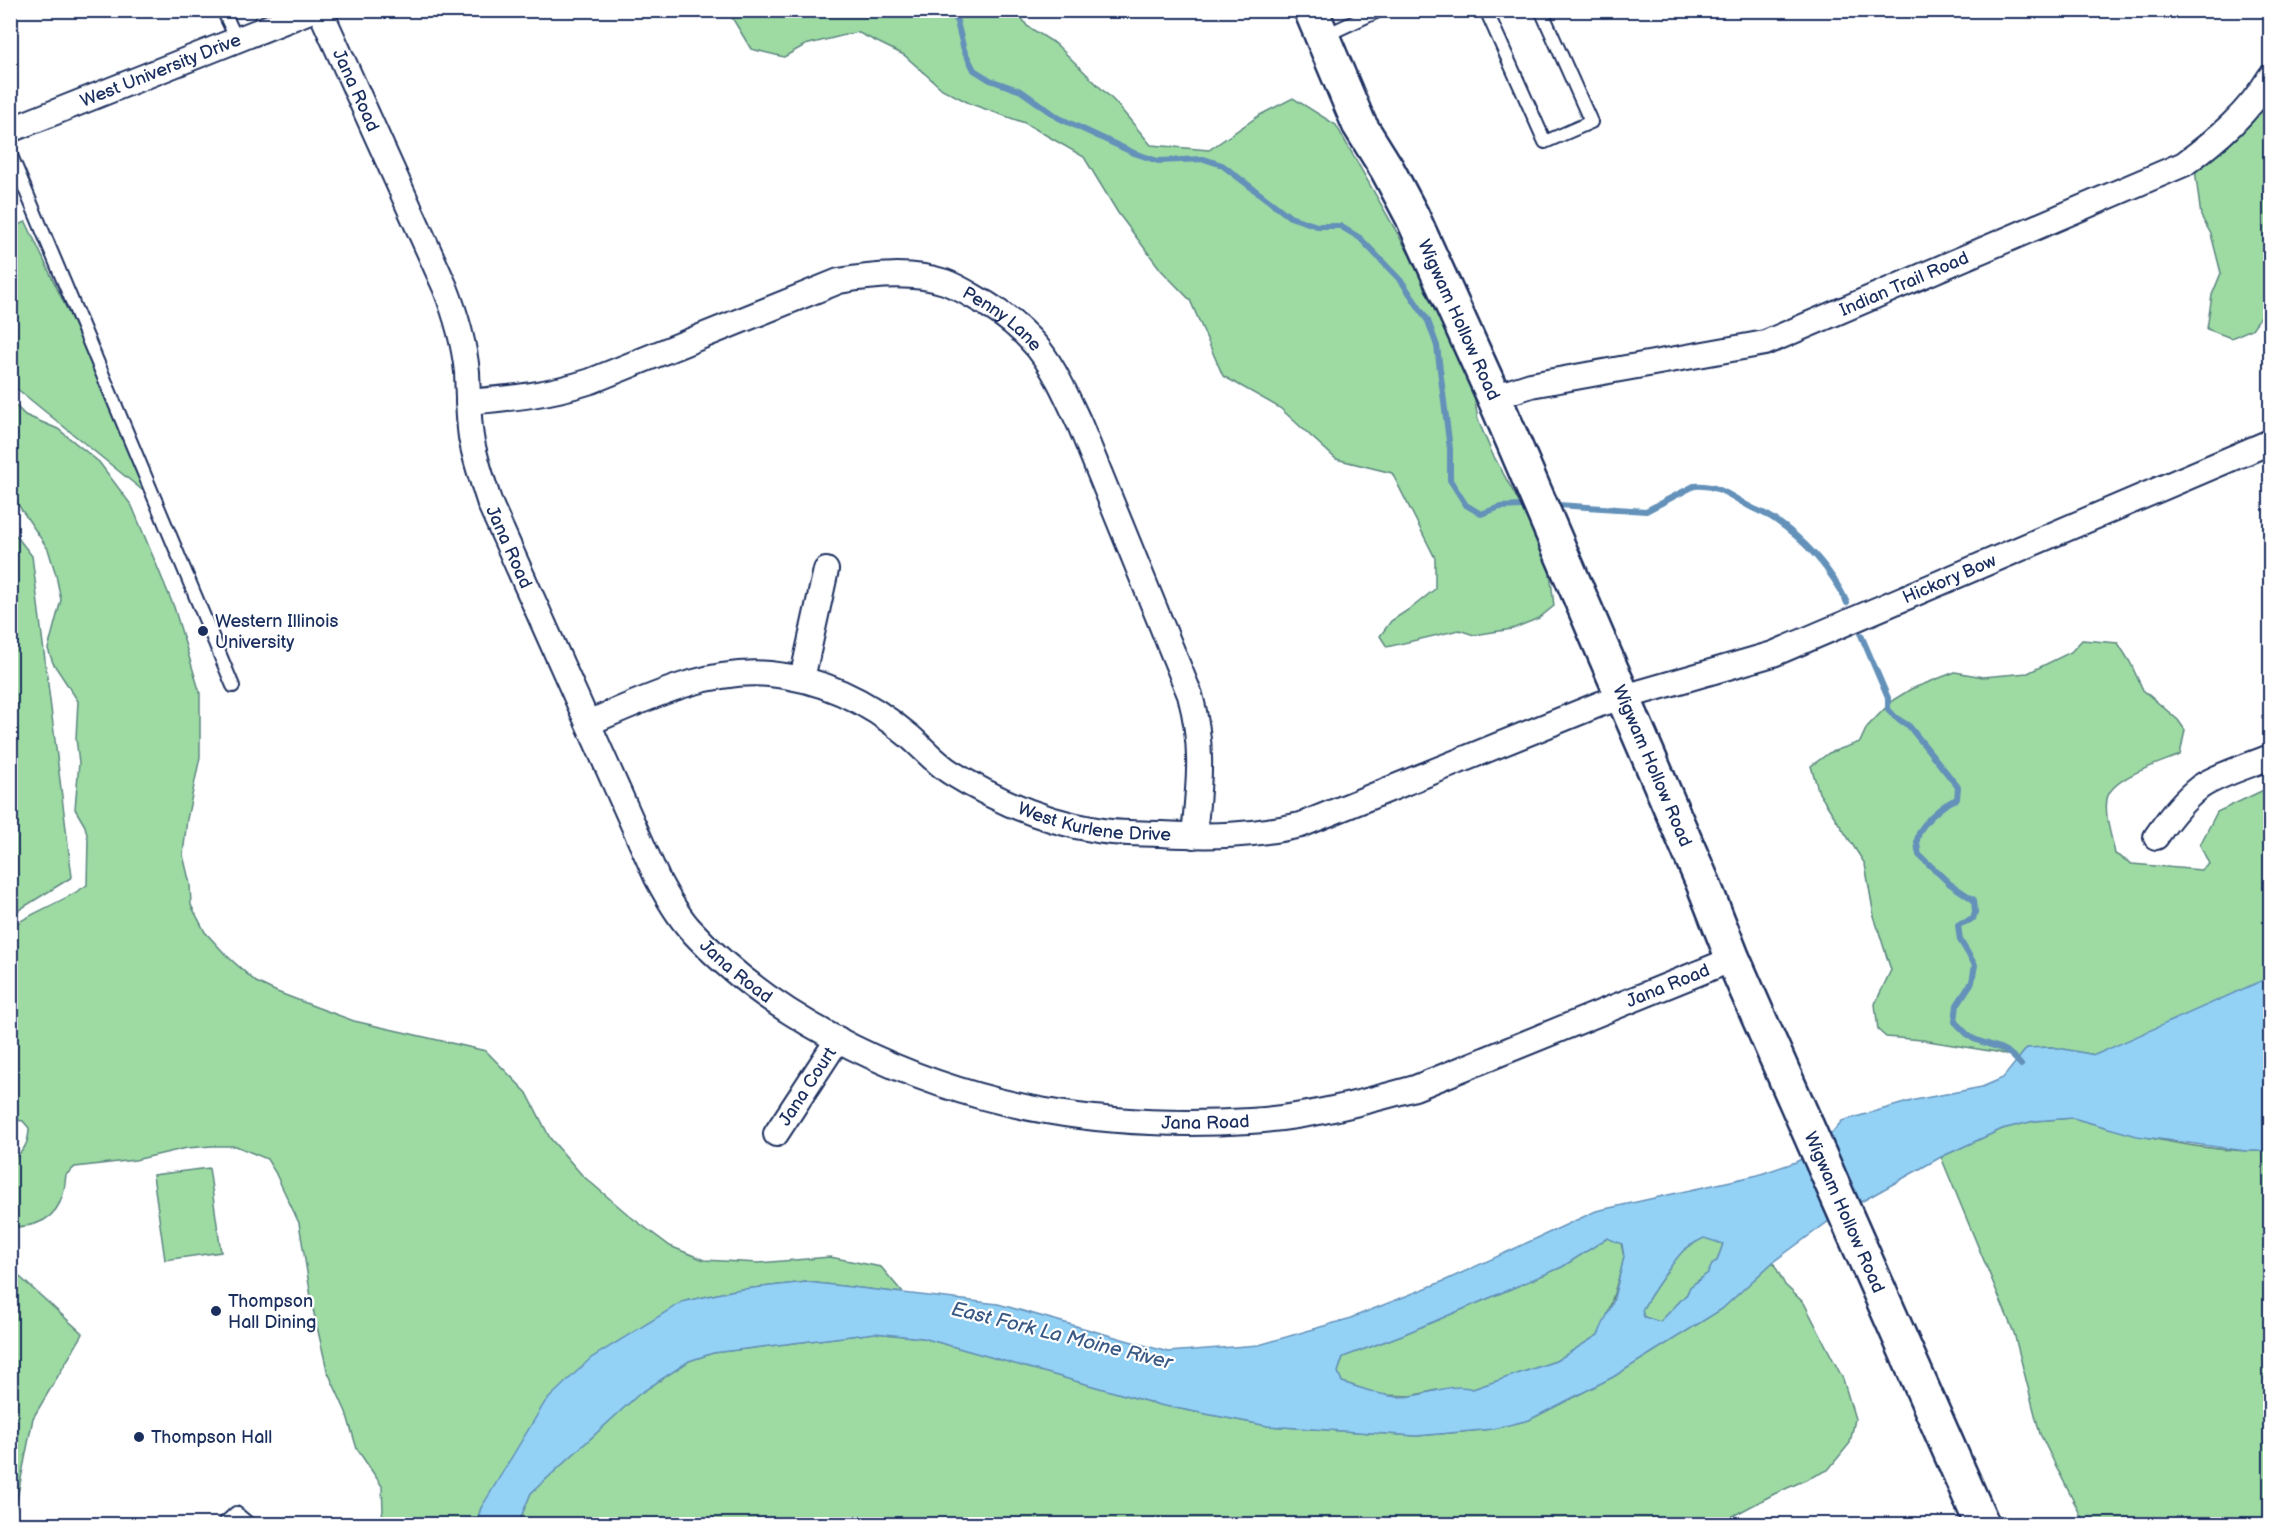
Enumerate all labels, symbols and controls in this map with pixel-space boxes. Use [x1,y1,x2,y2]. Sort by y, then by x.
street label: West University Drive [77,29,244,112]
street label: Jana Road [328,46,383,135]
street label: Wigwam Hollow Road [1413,237,1504,404]
street label: Indian Trail Road [1837,247,1972,321]
street label: Penny Lane [959,282,1046,356]
street label: Jana Road [481,503,536,592]
street label: Hickory Bow [1900,550,1999,608]
place label: Western Illinois University [215,611,339,653]
marker: Western Illinois University [196,624,210,638]
street label: Wigwam Hollow Road [1608,682,1696,850]
street label: West Kurlene Drive [1015,798,1172,846]
street label: Jana Road [695,935,776,1008]
street label: Jana Road [1623,960,1713,1012]
street label: Jana Court [774,1043,841,1130]
street label: Jana Road [1161,1111,1250,1134]
street label: Wigwam Hollow Road [1799,1128,1889,1296]
place label: Thompson Hall Dining [228,1291,316,1333]
water label: East Fork La Moine River [949,1297,1176,1375]
marker: Thompson Hall Dining [209,1304,223,1318]
place label: Thompson Hall [151,1427,272,1448]
marker: Thompson Hall [132,1430,146,1444]

